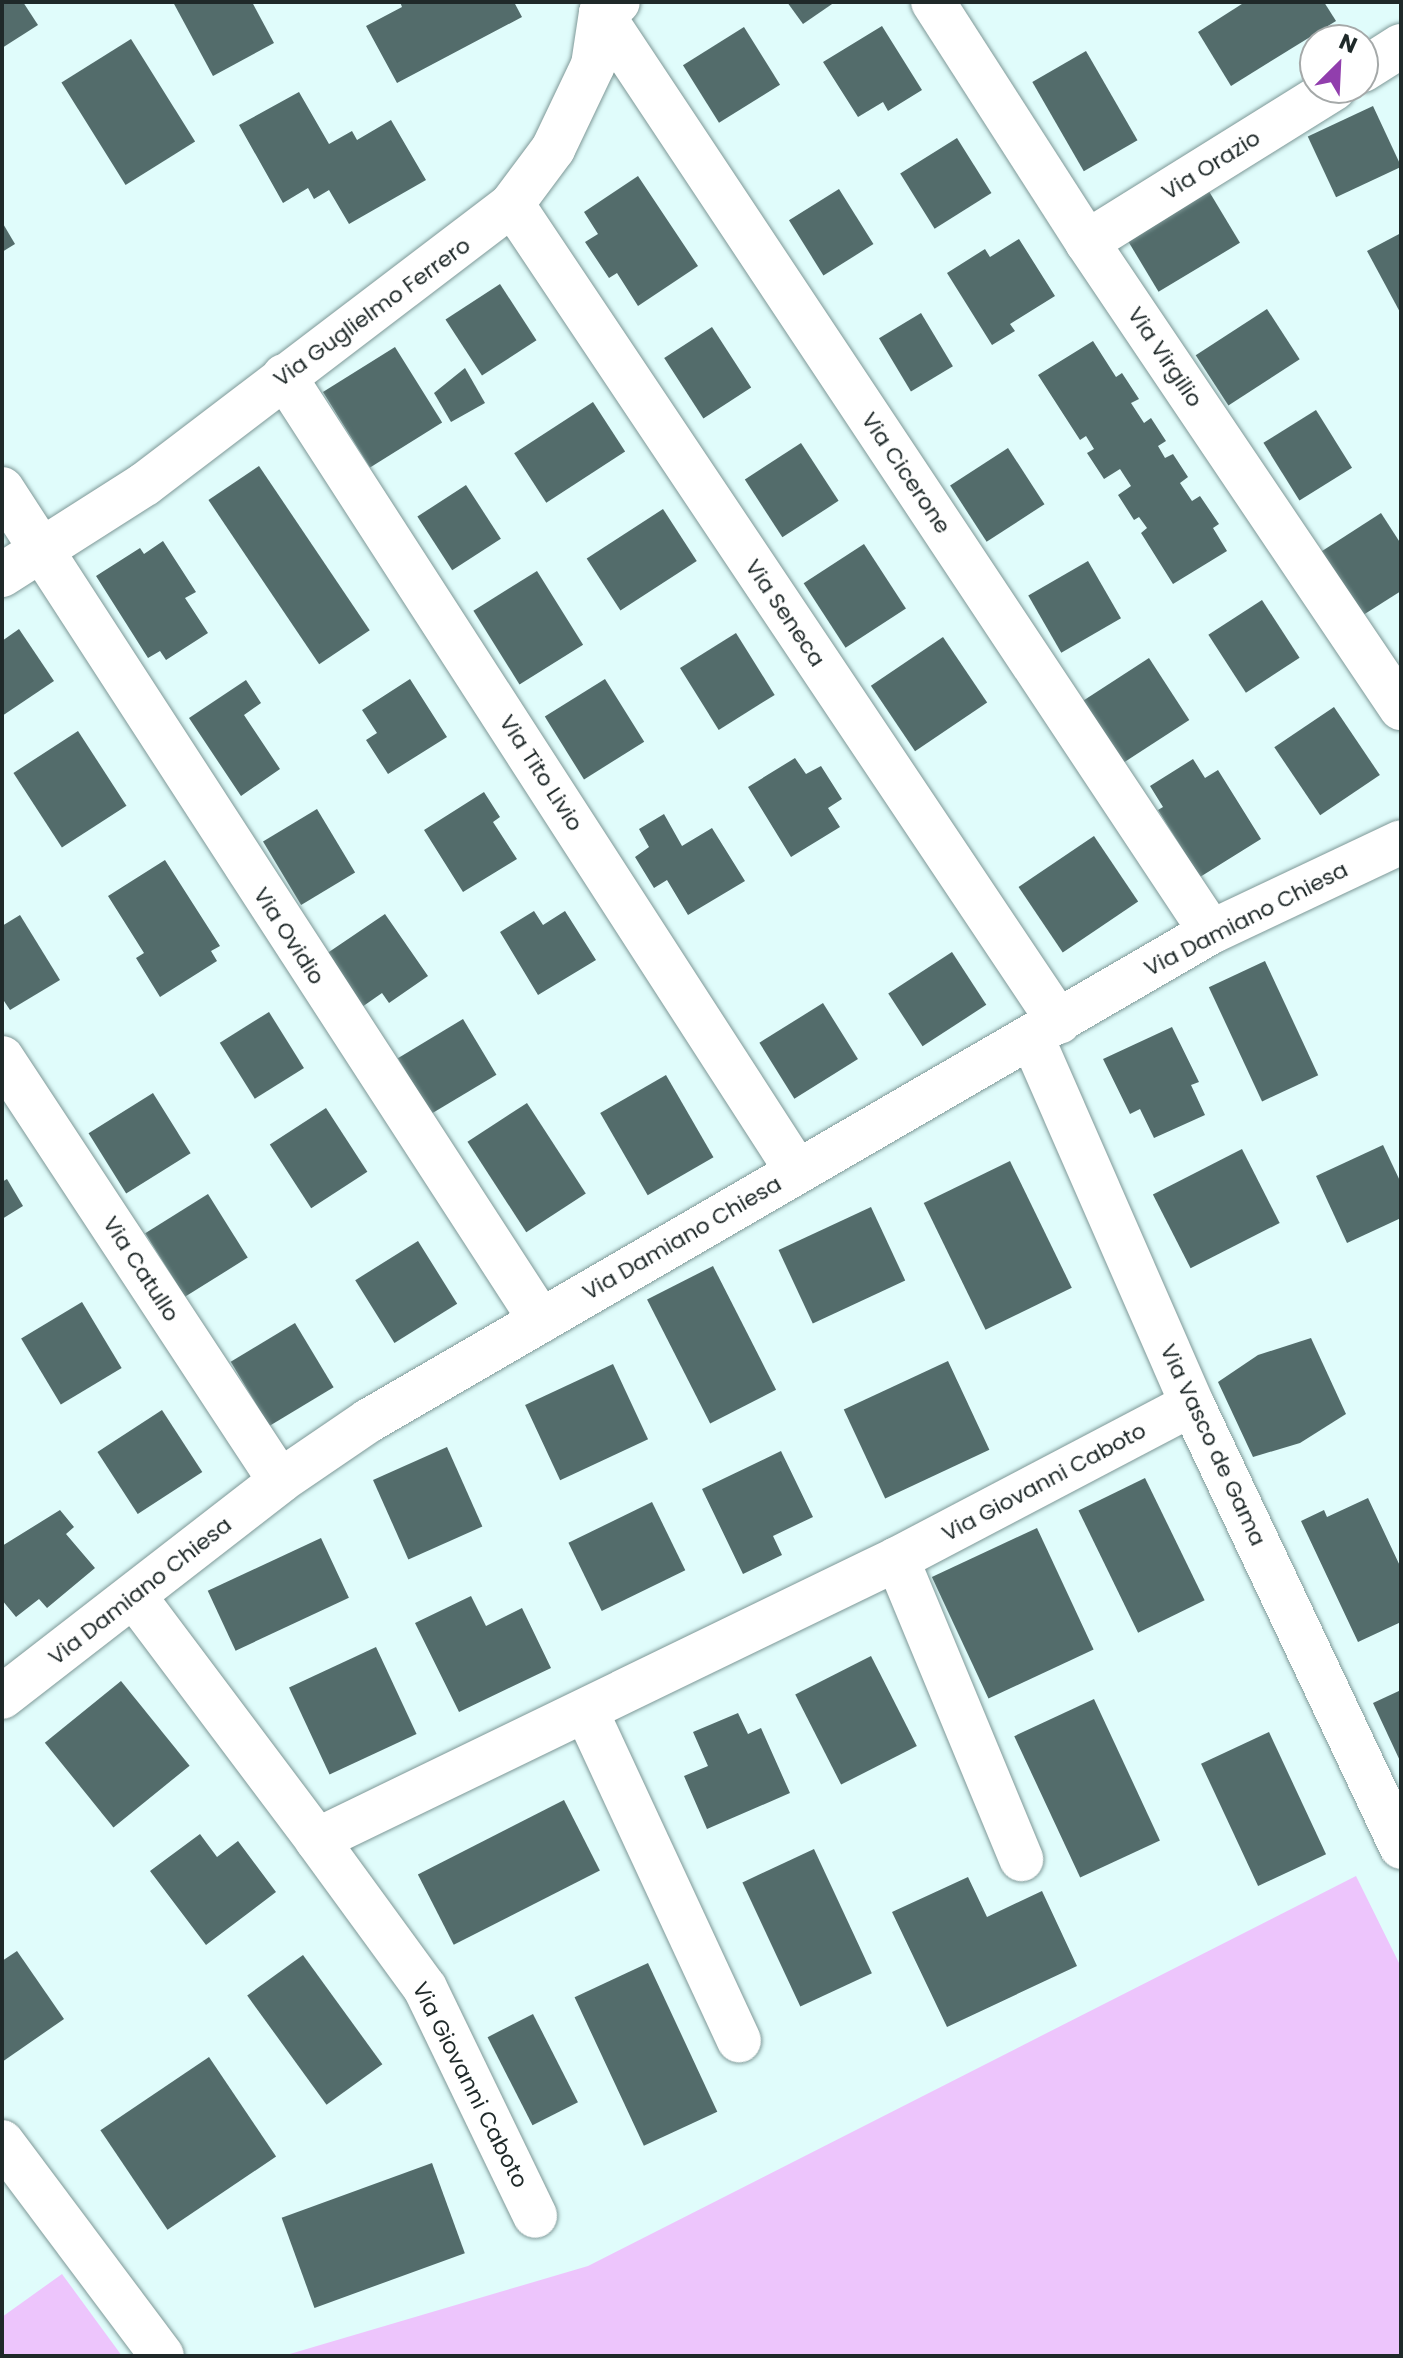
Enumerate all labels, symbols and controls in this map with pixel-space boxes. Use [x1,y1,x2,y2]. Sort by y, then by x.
north arrow [1299,24,1379,104]
text: N [1334,26,1362,61]
street label: Via Orazio [1157,124,1265,206]
street label: Via Guglielmo Ferrero [269,232,475,392]
street label: Via Virgilio [1122,302,1208,412]
street label: Via Cicerone [856,407,956,539]
street label: Via Seneca [740,554,830,672]
street label: Via Tito Livio [494,710,588,836]
street label: Via Damiano Chiesa [1140,856,1352,982]
street label: Via Ovidio [248,882,330,990]
street label: Via Damiano Chiesa [578,1170,786,1306]
street label: Via Catullo [97,1212,185,1326]
street label: Via Vasco de Gama [1155,1340,1271,1550]
street label: Via Giovanni Caboto [938,1417,1150,1547]
street label: Via Damiano Chiesa [43,1511,237,1671]
street label: Via Giovanni Caboto [407,1978,533,2192]

